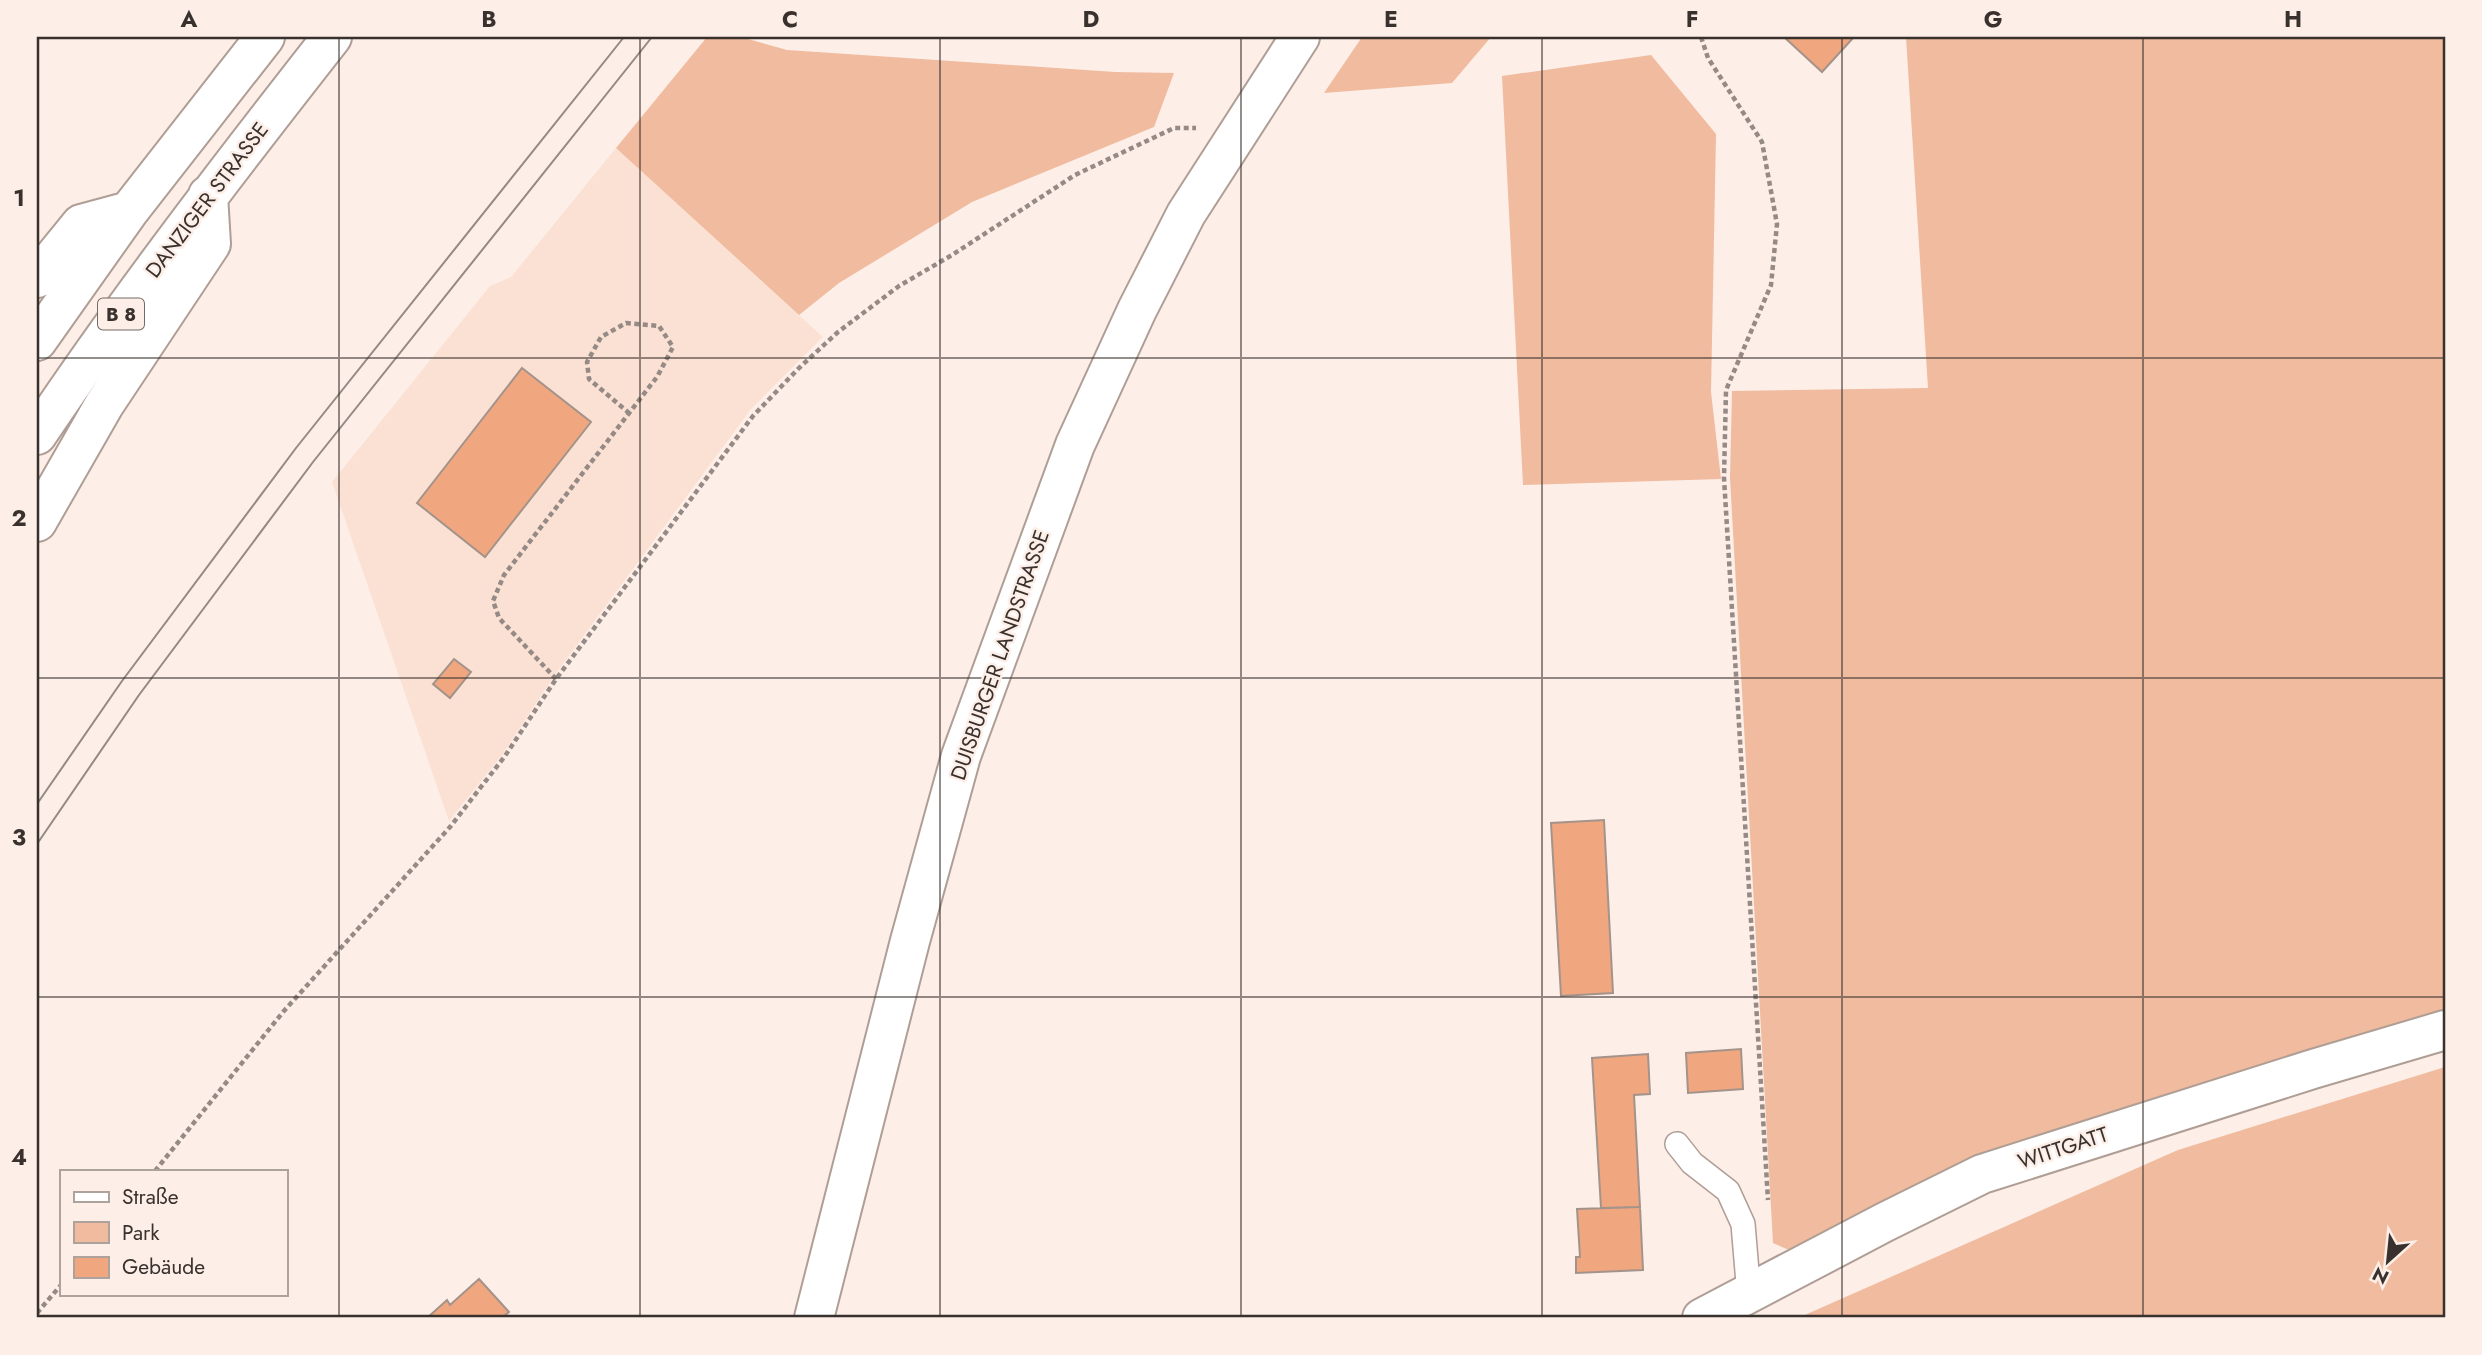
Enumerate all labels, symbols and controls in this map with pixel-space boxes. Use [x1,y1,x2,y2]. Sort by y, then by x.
text: A [180,2,198,36]
text: B [481,2,497,36]
text: C [782,2,798,36]
text: D [1083,2,1100,36]
text: E [1384,2,1398,36]
text: F [1686,2,1698,36]
text: G [1984,2,2002,36]
text: H [2284,2,2302,36]
street label: DANZIGER STRASSE [139,116,275,284]
text: 1 [13,181,25,215]
road number: B 8 [98,298,144,330]
text: 2 [11,501,27,535]
street label: DUISBURGER LANDSTRASSE [943,526,1057,784]
text: 3 [12,820,26,854]
street label: WITTGATT [2014,1119,2112,1177]
text: 4 [11,1140,27,1174]
legend [60,1170,287,1296]
text: Straße [122,1182,179,1212]
text: Park [122,1218,160,1248]
north arrow [2352,1226,2422,1296]
text: Gebäude [122,1252,205,1282]
text: N [2368,1260,2393,1291]

